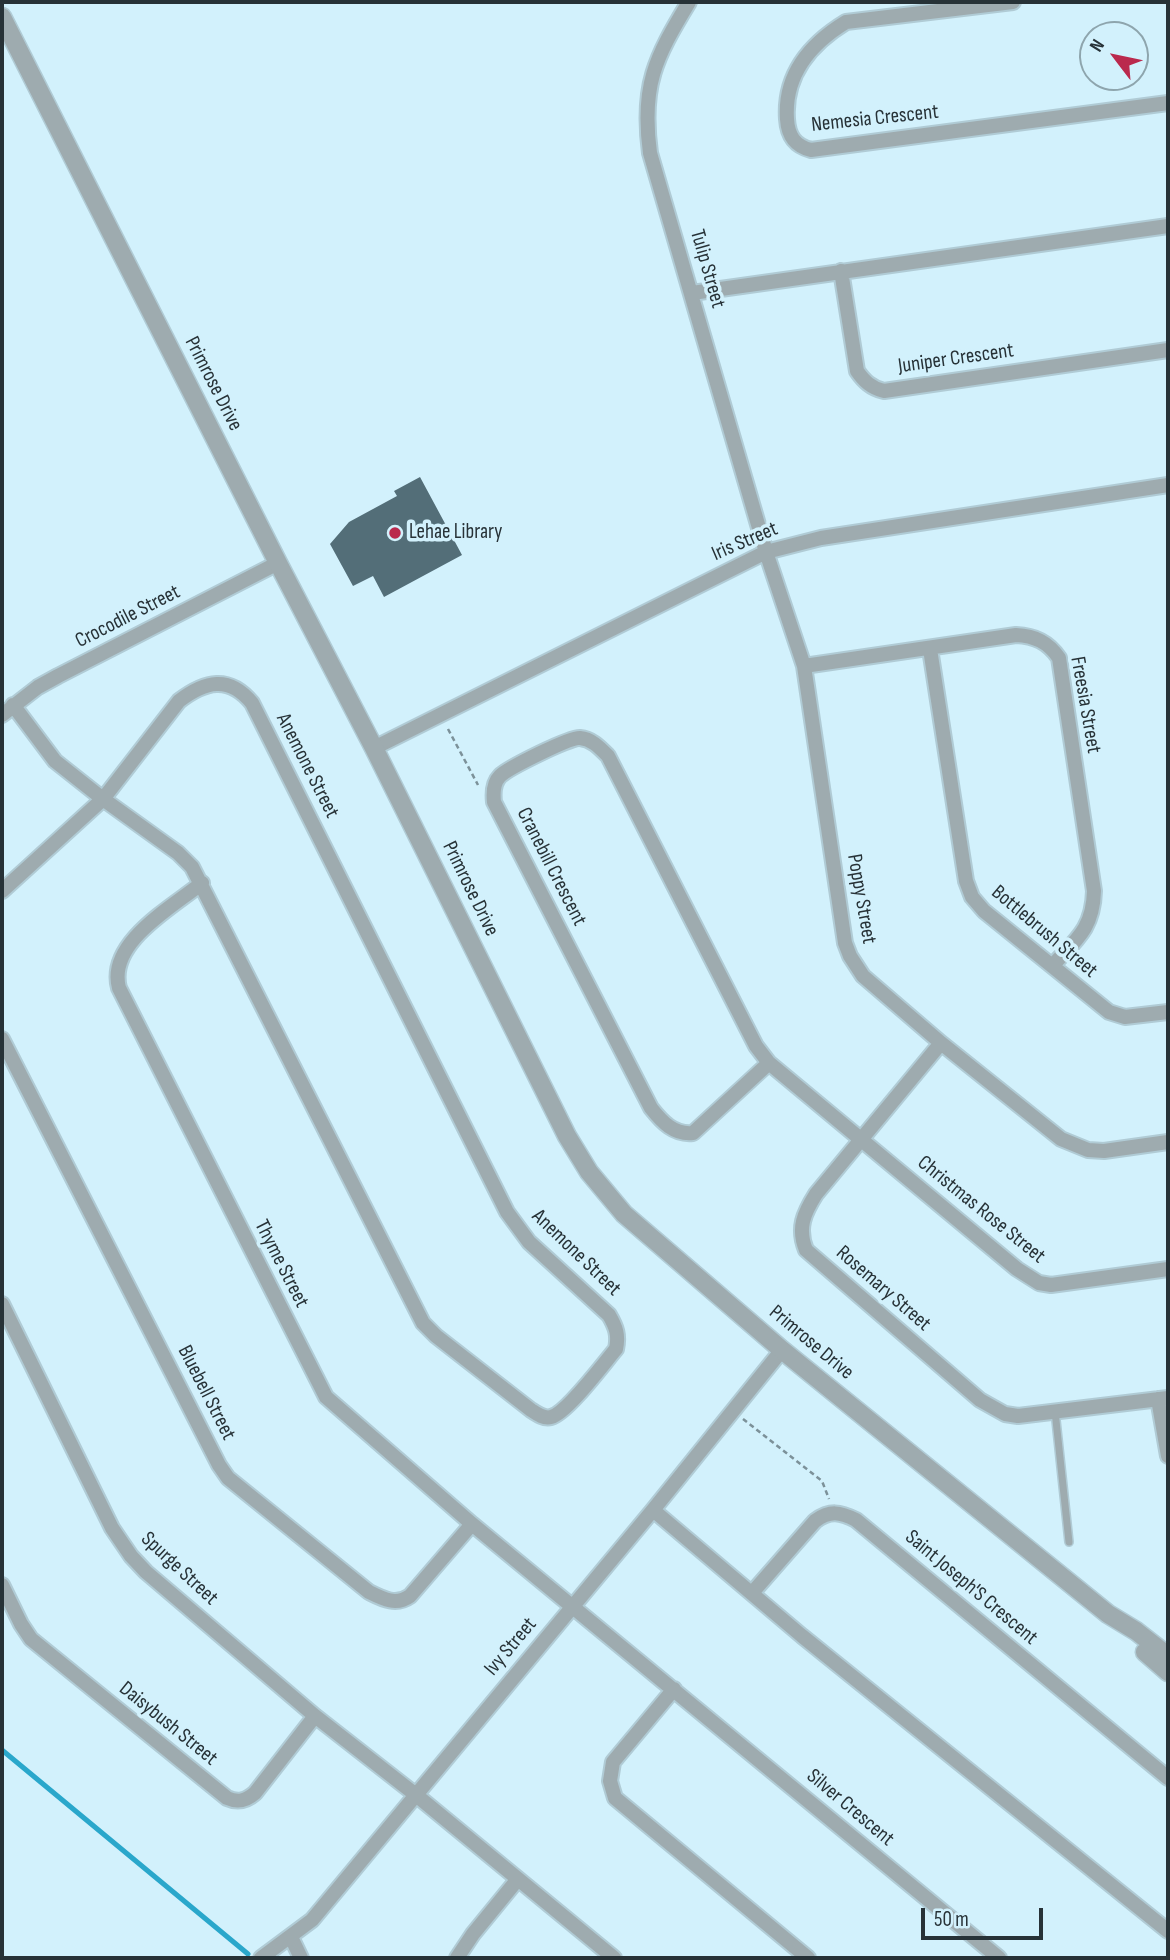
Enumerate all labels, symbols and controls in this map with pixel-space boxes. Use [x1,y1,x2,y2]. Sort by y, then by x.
north arrow [1079,21,1149,91]
text: N [1085,35,1110,56]
street label: Nemesia Crescent [810,100,940,138]
street label: Tulip Street [684,227,730,311]
street label: Primrose Drive [178,333,248,435]
street label: Juniper Crescent [897,338,1015,380]
street label: Iris Street [708,517,782,567]
place label: Lehae Library [409,520,502,546]
marker: Lehae Library [387,525,403,541]
street label: Crocodile Street [71,580,185,654]
street label: Freesia Street [1064,655,1106,755]
street label: Anemone Street [270,709,344,823]
street label: Cranebill Crescent [510,804,592,930]
street label: Primrose Drive [436,837,504,941]
street label: Poppy Street [841,852,881,946]
street label: Bottlebrush Street [986,880,1102,984]
street label: Christmas Rose Street [912,1151,1050,1269]
street label: Anemone Street [526,1204,626,1302]
street label: Thyme Street [248,1216,314,1312]
street label: Rosemary Street [830,1241,936,1337]
street label: Primrose Drive [764,1300,858,1386]
street label: Bluebell Street [171,1341,241,1445]
street label: Saint Joseph'S Crescent [900,1525,1042,1651]
street label: Spurge Street [135,1527,223,1611]
street label: Ivy Street [479,1613,543,1681]
street label: Daisybush Street [114,1677,222,1771]
street label: Silver Crescent [801,1764,899,1852]
scale bar [925,1894,1048,1938]
text: 50 m [934,1907,969,1932]

